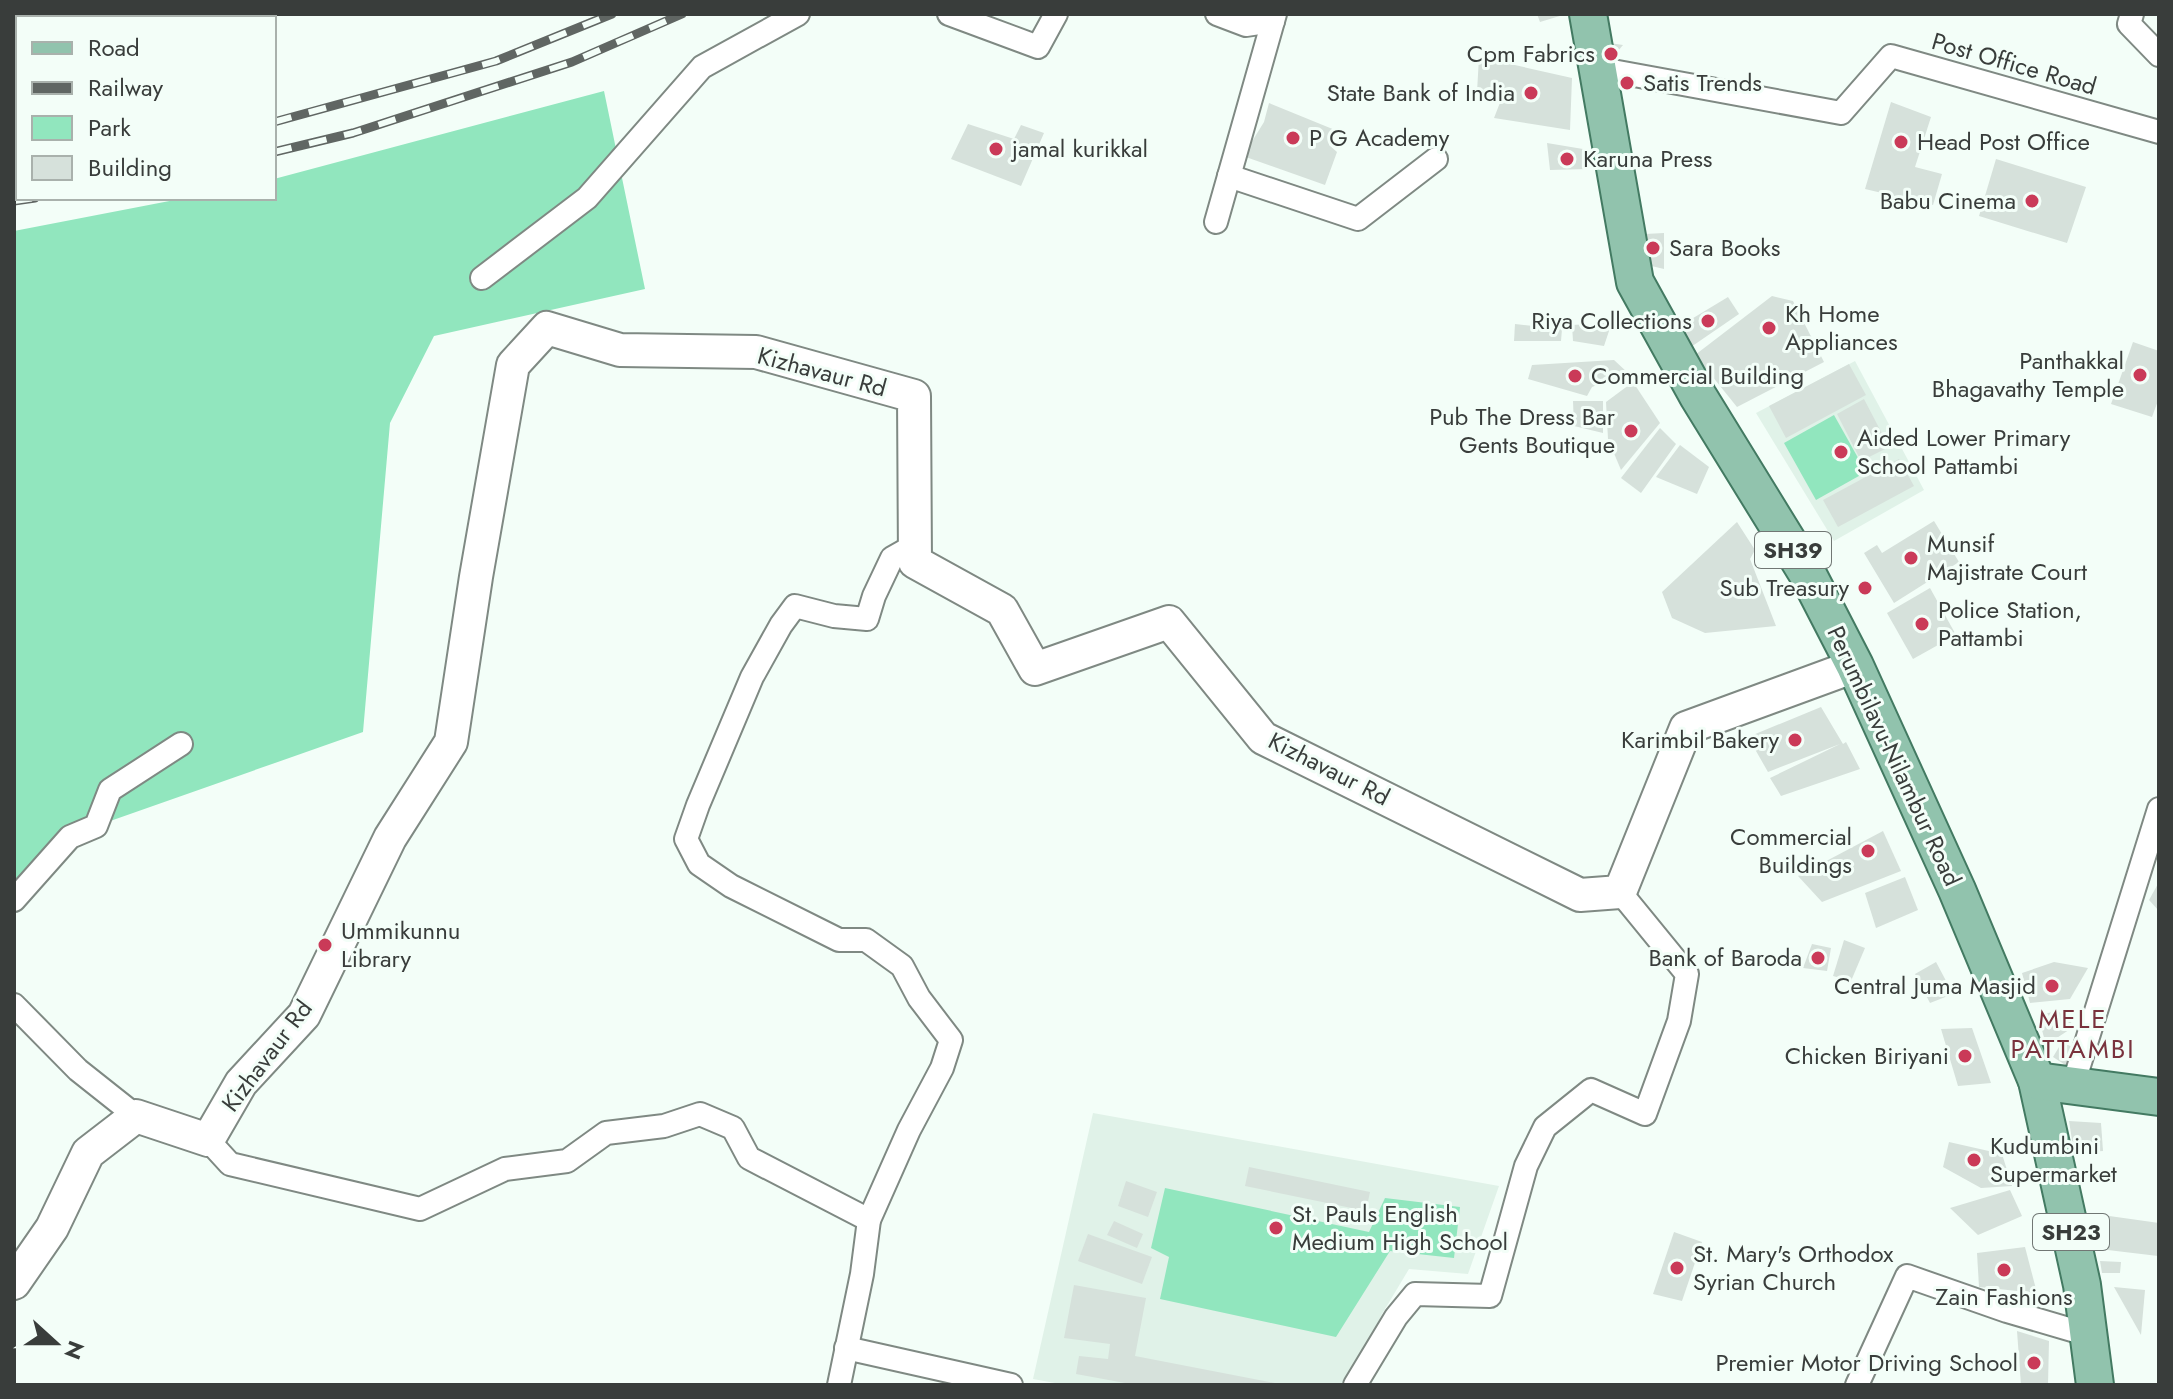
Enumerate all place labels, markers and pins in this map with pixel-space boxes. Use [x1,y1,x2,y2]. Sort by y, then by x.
place label: Cpm Fabrics [1467,36,1595,71]
marker: Cpm Fabrics [1602,45,1620,63]
place label: Satis Trends [1643,65,1762,100]
marker: Satis Trends [1618,74,1636,92]
place label: State Bank of India [1327,75,1515,110]
marker: State Bank of India [1522,84,1540,102]
place label: P G Academy [1309,120,1450,155]
place label: Head Post Office [1917,124,2090,159]
marker: P G Academy [1284,129,1302,147]
place label: jamal kurikkal [1010,131,1148,166]
marker: Head Post Office [1892,133,1910,151]
marker: jamal kurikkal [987,140,1005,158]
place label: Karuna Press [1583,141,1713,176]
marker: Karuna Press [1558,150,1576,168]
place label: Babu Cinema [1880,183,2016,218]
marker: Babu Cinema [2023,192,2041,210]
place label: Sara Books [1669,230,1781,265]
marker: Sara Books [1644,239,1662,257]
place label: Kh Home Appliances [1785,296,1898,359]
place label: Riya Collections [1531,303,1692,338]
marker: Riya Collections [1699,312,1717,330]
marker: Kh Home Appliances [1760,319,1778,337]
place label: Panthakkal Bhagavathy Temple [1932,343,2124,406]
place label: Commercial Building [1591,358,1804,393]
marker: Panthakkal Bhagavathy Temple [2131,366,2149,384]
marker: Commercial Building [1566,367,1584,385]
place label: Pub The Dress Bar Gents Boutique [1429,399,1616,462]
place label: Aided Lower Primary School Pattambi [1857,420,2071,483]
marker: Pub The Dress Bar Gents Boutique [1622,422,1640,440]
marker: Aided Lower Primary School Pattambi [1832,443,1850,461]
place label: Munsif Majistrate Court [1927,526,2087,589]
marker: Munsif Majistrate Court [1902,549,1920,567]
place label: Sub Treasury [1720,570,1849,605]
marker: Sub Treasury [1856,579,1874,597]
place label: Police Station, Pattambi [1938,592,2082,655]
marker: Police Station, Pattambi [1913,615,1931,633]
place label: Karimbil Bakery [1621,722,1779,757]
marker: Karimbil Bakery [1786,731,1804,749]
place label: Commercial Buildings [1730,819,1852,882]
marker: Commercial Buildings [1859,842,1877,860]
place label: Ummikunnu Library [341,913,460,976]
marker: Ummikunnu Library [316,936,334,954]
place label: Bank of Baroda [1648,940,1802,975]
marker: Bank of Baroda [1809,949,1827,967]
place label: Central Juma Masjid [1834,968,2036,1003]
marker: Central Juma Masjid [2043,977,2061,995]
place label: Chicken Biriyani [1785,1038,1949,1073]
marker: Chicken Biriyani [1956,1047,1974,1065]
place label: Kudumbini Supermarket [1990,1128,2117,1191]
marker: Kudumbini Supermarket [1965,1151,1983,1169]
place label: St. Pauls English Medium High School [1292,1196,1508,1259]
marker: St. Pauls English Medium High School [1267,1219,1285,1237]
place label: St. Mary's Orthodox Syrian Church [1693,1236,1894,1299]
marker: St. Mary's Orthodox Syrian Church [1668,1259,1686,1277]
marker: Zain Fashions [1995,1261,2013,1279]
place label: Zain Fashions [1935,1279,2073,1314]
place label: Premier Motor Driving School [1715,1345,2018,1380]
marker: Premier Motor Driving School [2025,1354,2043,1372]

